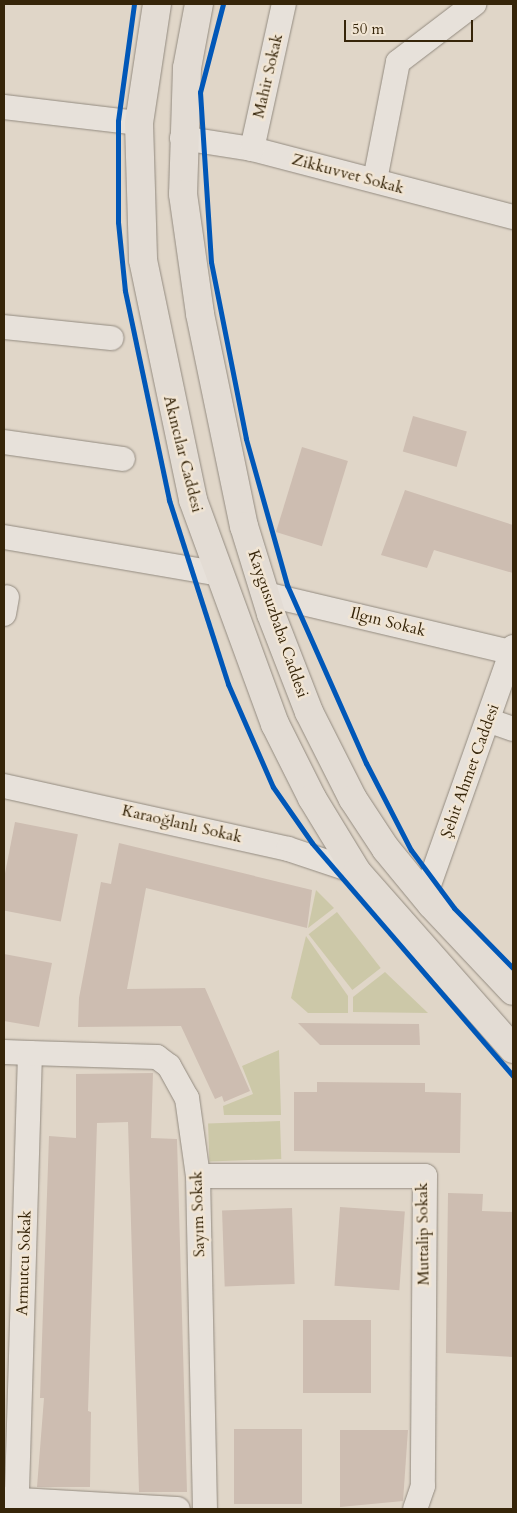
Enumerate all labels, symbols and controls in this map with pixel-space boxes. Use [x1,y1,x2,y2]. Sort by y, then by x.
scale bar [347,10,476,42]
text: 50 m [352,19,384,39]
street label: Mahir Sokak [249,32,287,120]
street label: Zikkuvvet Sokak [290,150,406,198]
street label: Akıncılar Caddesi [159,394,207,514]
street label: Kaygusuzbaba Caddesi [244,548,312,700]
street label: Ilgın Sokak [348,603,428,641]
street label: Şehit Ahmet Caddesi [437,701,503,841]
street label: Karaoğlanlı Sokak [120,801,244,847]
street label: Sayım Sokak [187,1170,209,1258]
street label: Muttalip Sokak [413,1182,433,1286]
street label: Armutcu Sokak [13,1210,35,1316]

